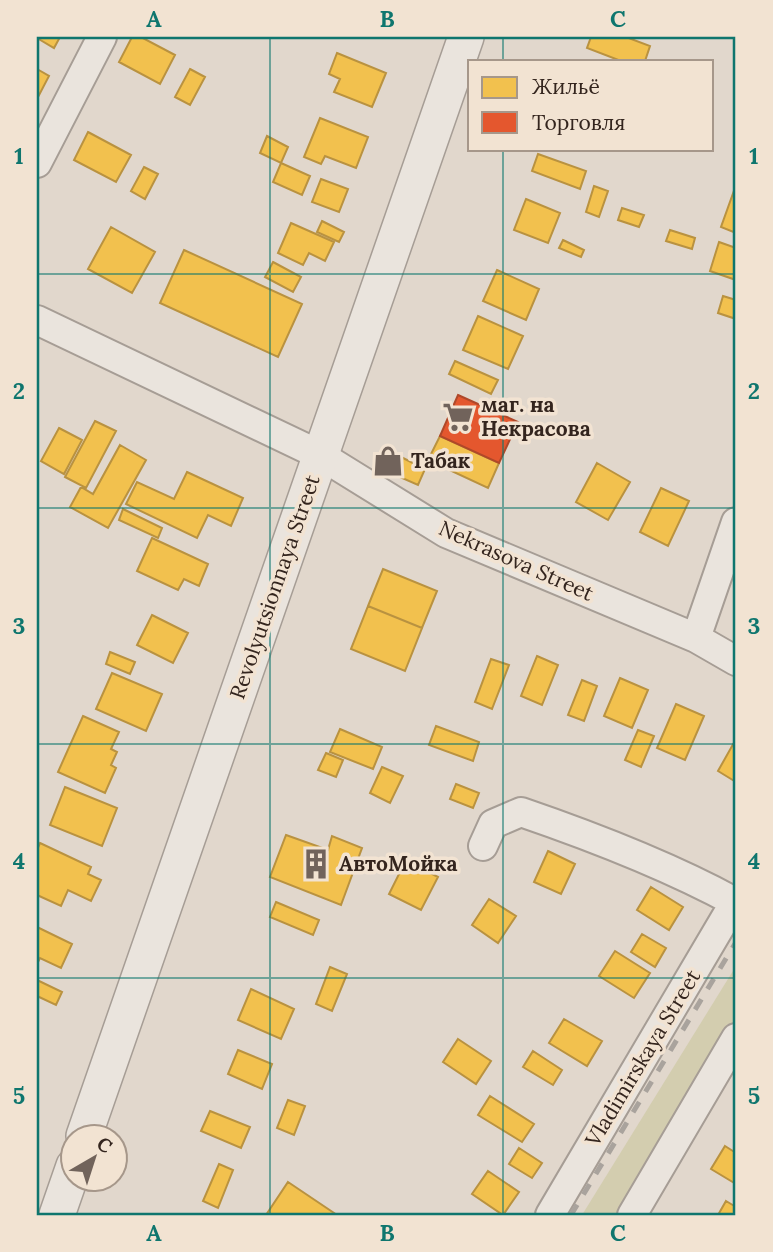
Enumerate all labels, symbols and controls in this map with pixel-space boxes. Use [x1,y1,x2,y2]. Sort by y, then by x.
text: A [146,4,162,33]
text: B [379,4,395,33]
text: C [610,4,626,33]
legend [468,60,714,150]
text: Жильё [532,73,600,100]
text: Торговля [532,109,626,136]
text: 1 [14,141,24,170]
text: 1 [749,141,759,170]
text: 2 [13,376,25,405]
text: 2 [748,376,760,405]
place label: маг. на Некрасова [481,391,591,442]
supermarket icon: маг. на Некрасова [441,400,475,434]
shop icon: Табак [371,444,405,478]
place label: Табак [411,447,471,474]
street label: Revolyutsionnaya Street [223,470,326,703]
street label: Nekrasova Street [435,514,599,607]
text: 3 [13,611,25,640]
text: 3 [748,611,760,640]
text: 4 [13,846,25,875]
text: 4 [748,846,760,875]
building icon: АвтоМойка [299,847,333,881]
place label: АвтоМойка [339,850,457,877]
street label: Vladimirskaya Street [579,964,706,1152]
text: 5 [13,1081,25,1110]
text: 5 [748,1081,760,1110]
north arrow [60,1122,130,1192]
text: С [92,1131,117,1158]
text: A [146,1218,162,1247]
text: B [379,1218,395,1247]
text: C [610,1218,626,1247]

